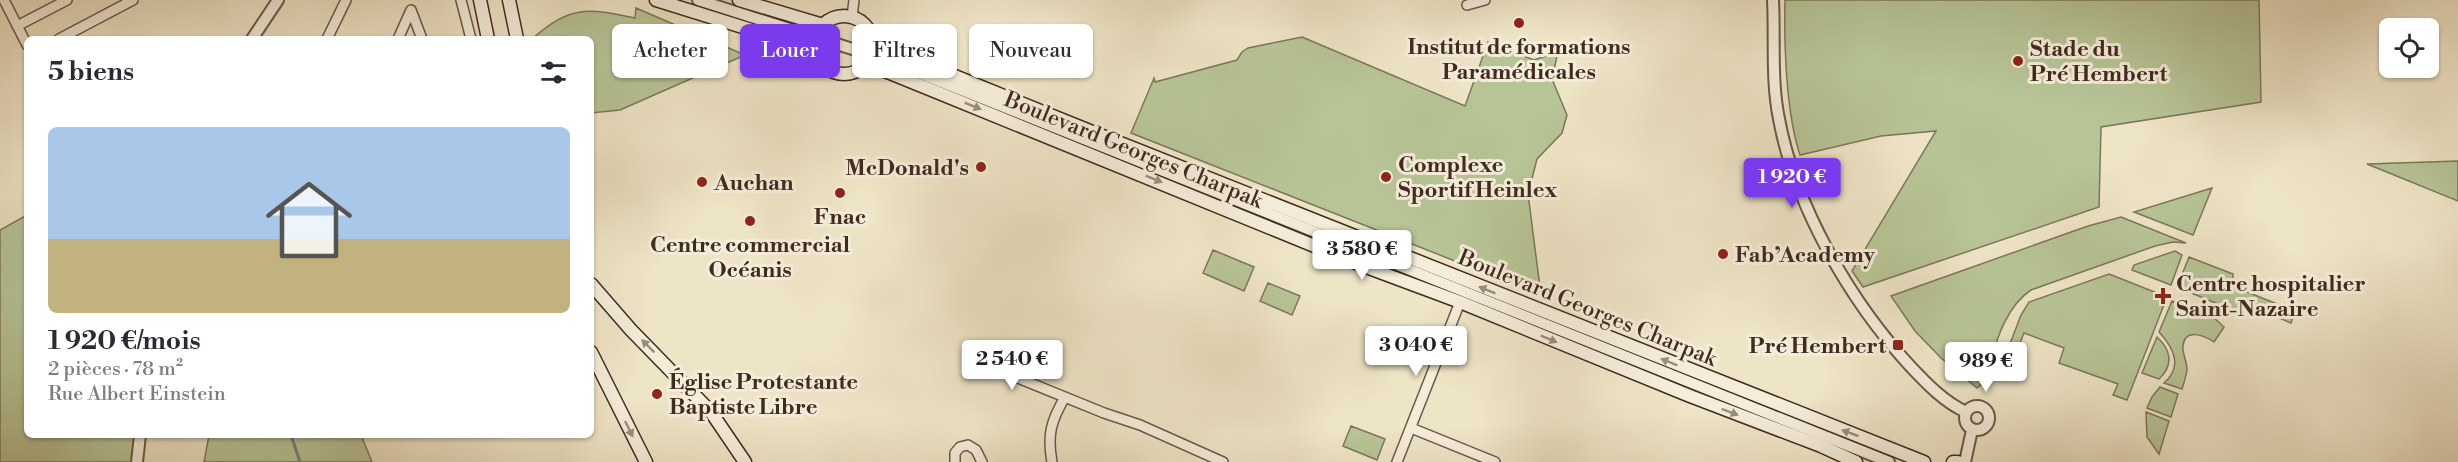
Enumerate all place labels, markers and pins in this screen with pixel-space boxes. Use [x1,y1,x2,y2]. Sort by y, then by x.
marker: Institut de formations Paramédicales [1512,16,1526,30]
place label: Institut de formations Paramédicales [1408,34,1630,86]
place label: Stade du Pré Hembert [2030,36,2167,88]
marker: Stade du Pré Hembert [2011,54,2025,68]
place label: Complexe Sportif Heinlex [1398,152,1558,204]
place label: McDonald's [845,155,969,182]
pin: 1 920 € [1737,158,1847,209]
marker: McDonald's [974,160,988,174]
place label: Auchan [713,170,794,197]
marker: Complexe Sportif Heinlex [1379,170,1393,184]
marker: Auchan [695,175,709,189]
marker: Fnac [833,186,847,200]
place label: Fnac [814,204,866,231]
marker: Centre commercial Océanis [743,214,757,228]
pin: 3 580 € [1307,230,1417,281]
place label: Centre commercial Océanis [650,232,850,284]
place label: Fab’Academy [1735,242,1876,269]
marker: Fab’Academy [1716,247,1730,261]
place label: Centre hospitalier Saint-Nazaire [2176,271,2366,323]
marker: Centre hospitalier Saint-Nazaire [2154,287,2172,305]
pin: 3 040 € [1361,326,1471,377]
place label: Pré Hembert [1749,333,1886,360]
marker: Pré Hembert [1891,338,1905,352]
pin: 2 540 € [957,340,1067,391]
pin: 989 € [1944,342,2028,393]
place label: Église Protestante Baptiste Libre [669,367,858,421]
marker: Église Protestante Baptiste Libre [650,387,664,401]

